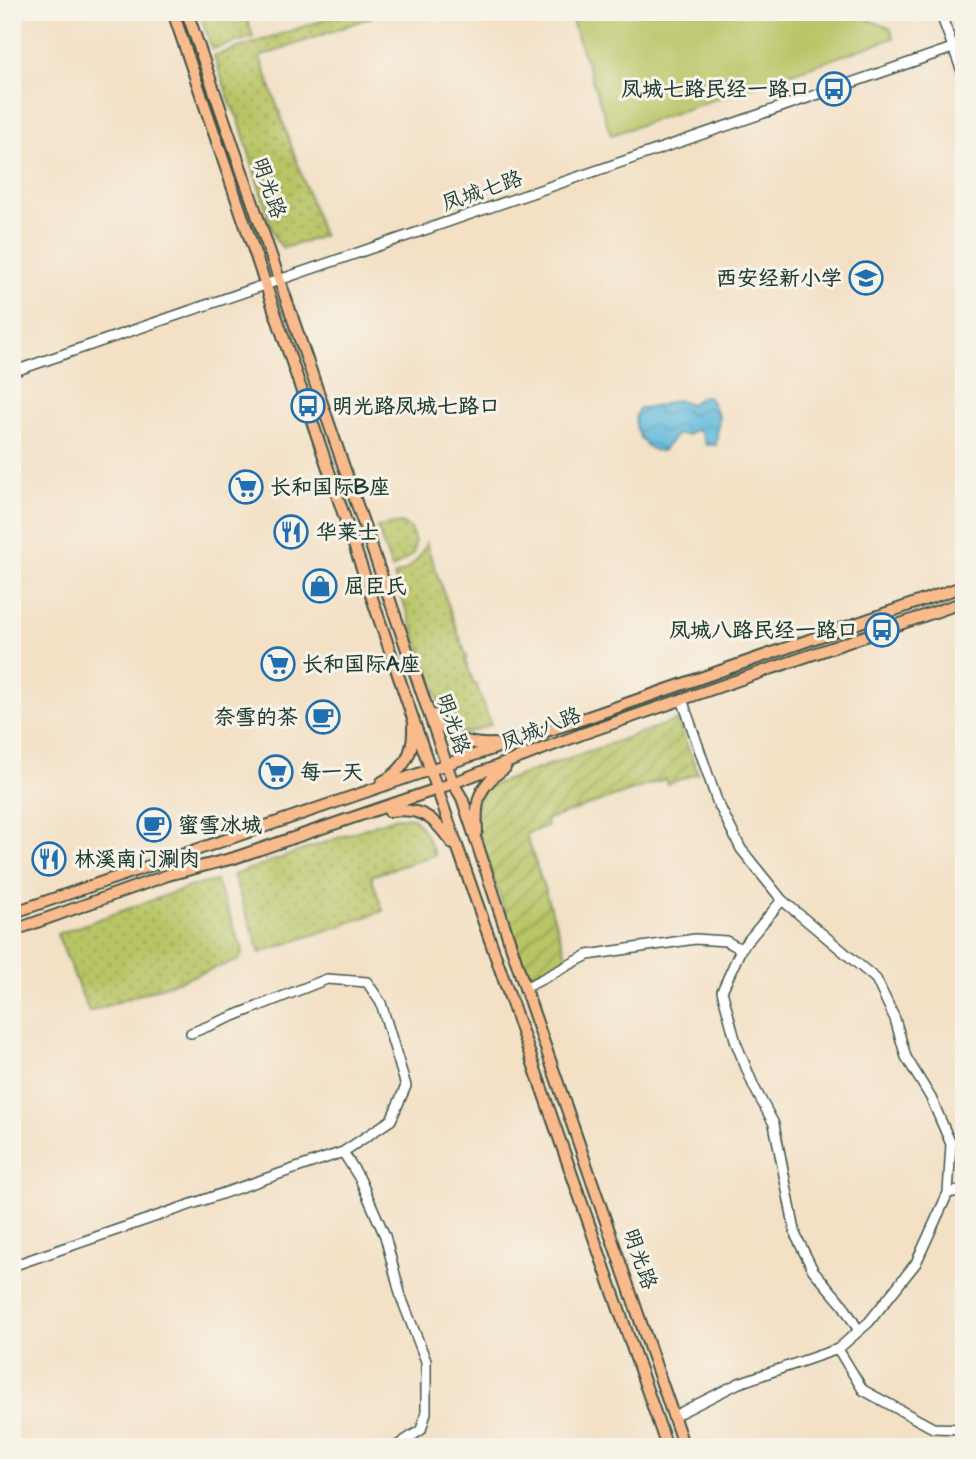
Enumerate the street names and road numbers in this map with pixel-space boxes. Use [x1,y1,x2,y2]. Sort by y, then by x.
street label: 明光路 [245,153,293,223]
street label: 凤城七路 [438,164,526,218]
street label: 明光路 [429,689,477,759]
street label: 凤城八路 [497,700,585,758]
street label: 明光路 [616,1224,664,1294]

